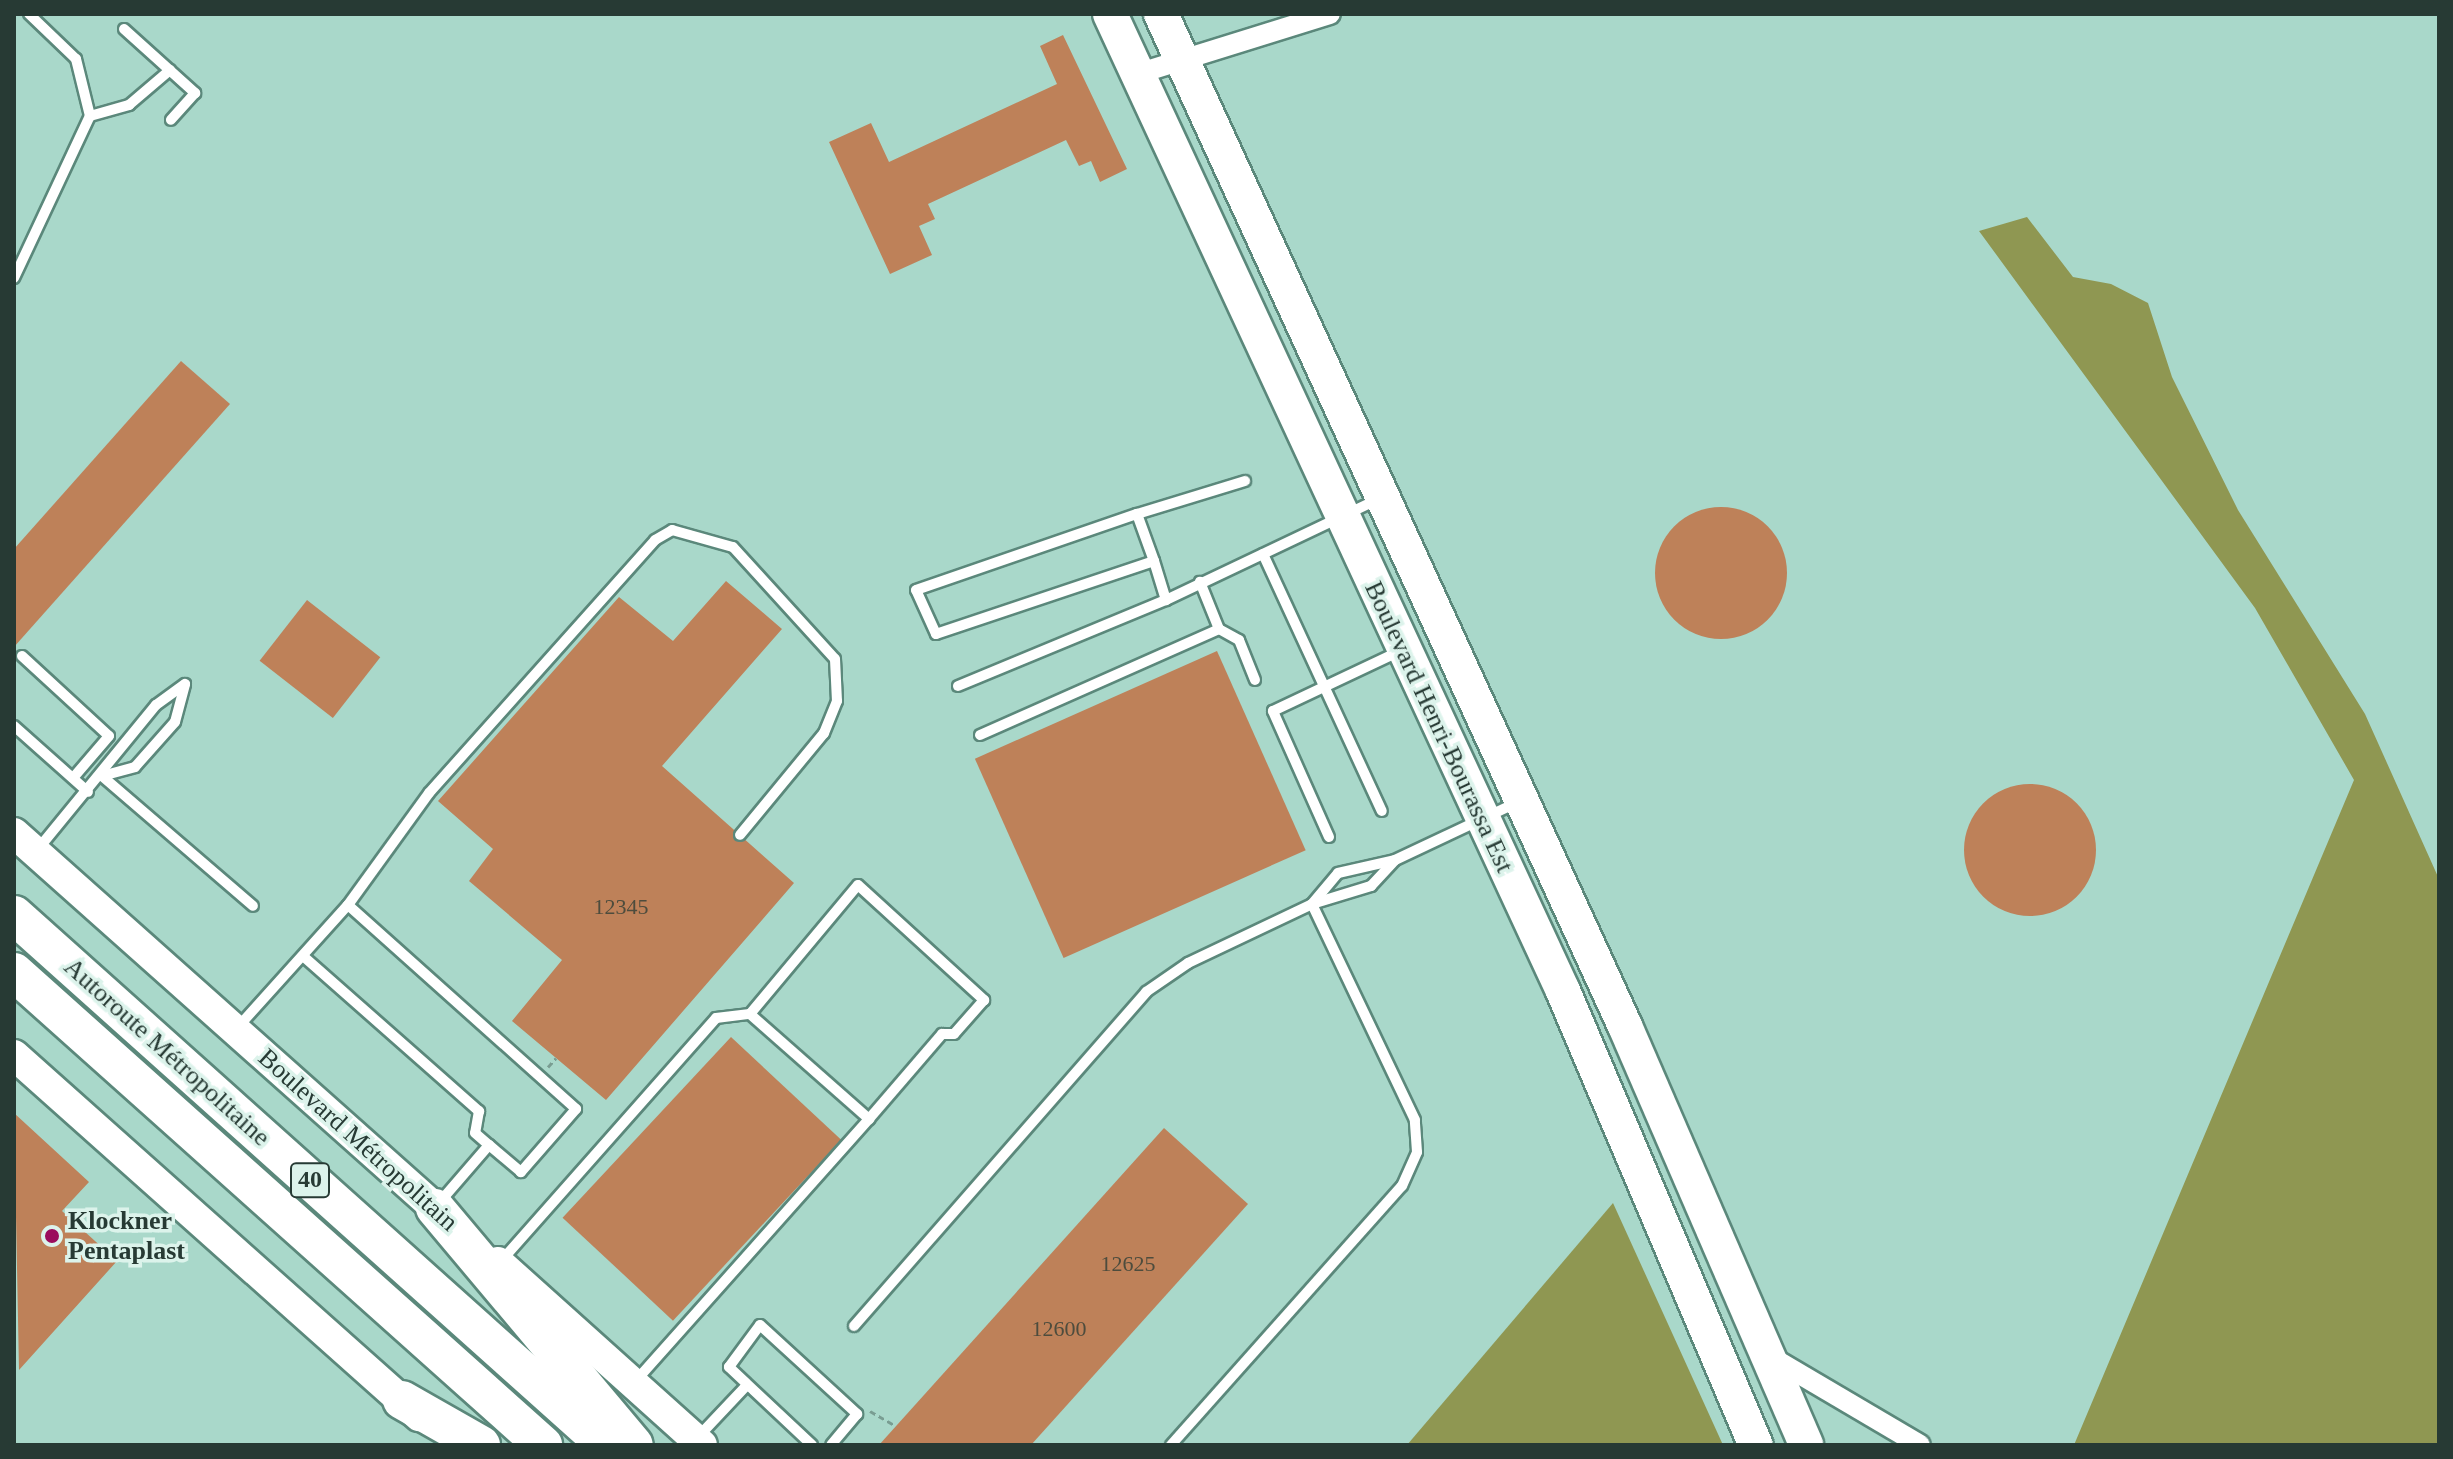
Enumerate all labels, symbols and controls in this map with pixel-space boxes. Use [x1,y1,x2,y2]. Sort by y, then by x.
street label: Boulevard Henri-Bourassa Est [1358,576,1520,878]
house number: 12345 [594,894,648,920]
street label: Autoroute Métropolitaine [58,951,276,1153]
street label: Boulevard Métropolitain [252,1042,464,1238]
road number: 40 [290,1160,330,1200]
place label: Klockner Pentaplast [68,1205,185,1266]
marker: Klockner Pentaplast [43,1227,61,1245]
house number: 12625 [1100,1251,1156,1277]
house number: 12600 [1032,1316,1086,1342]

